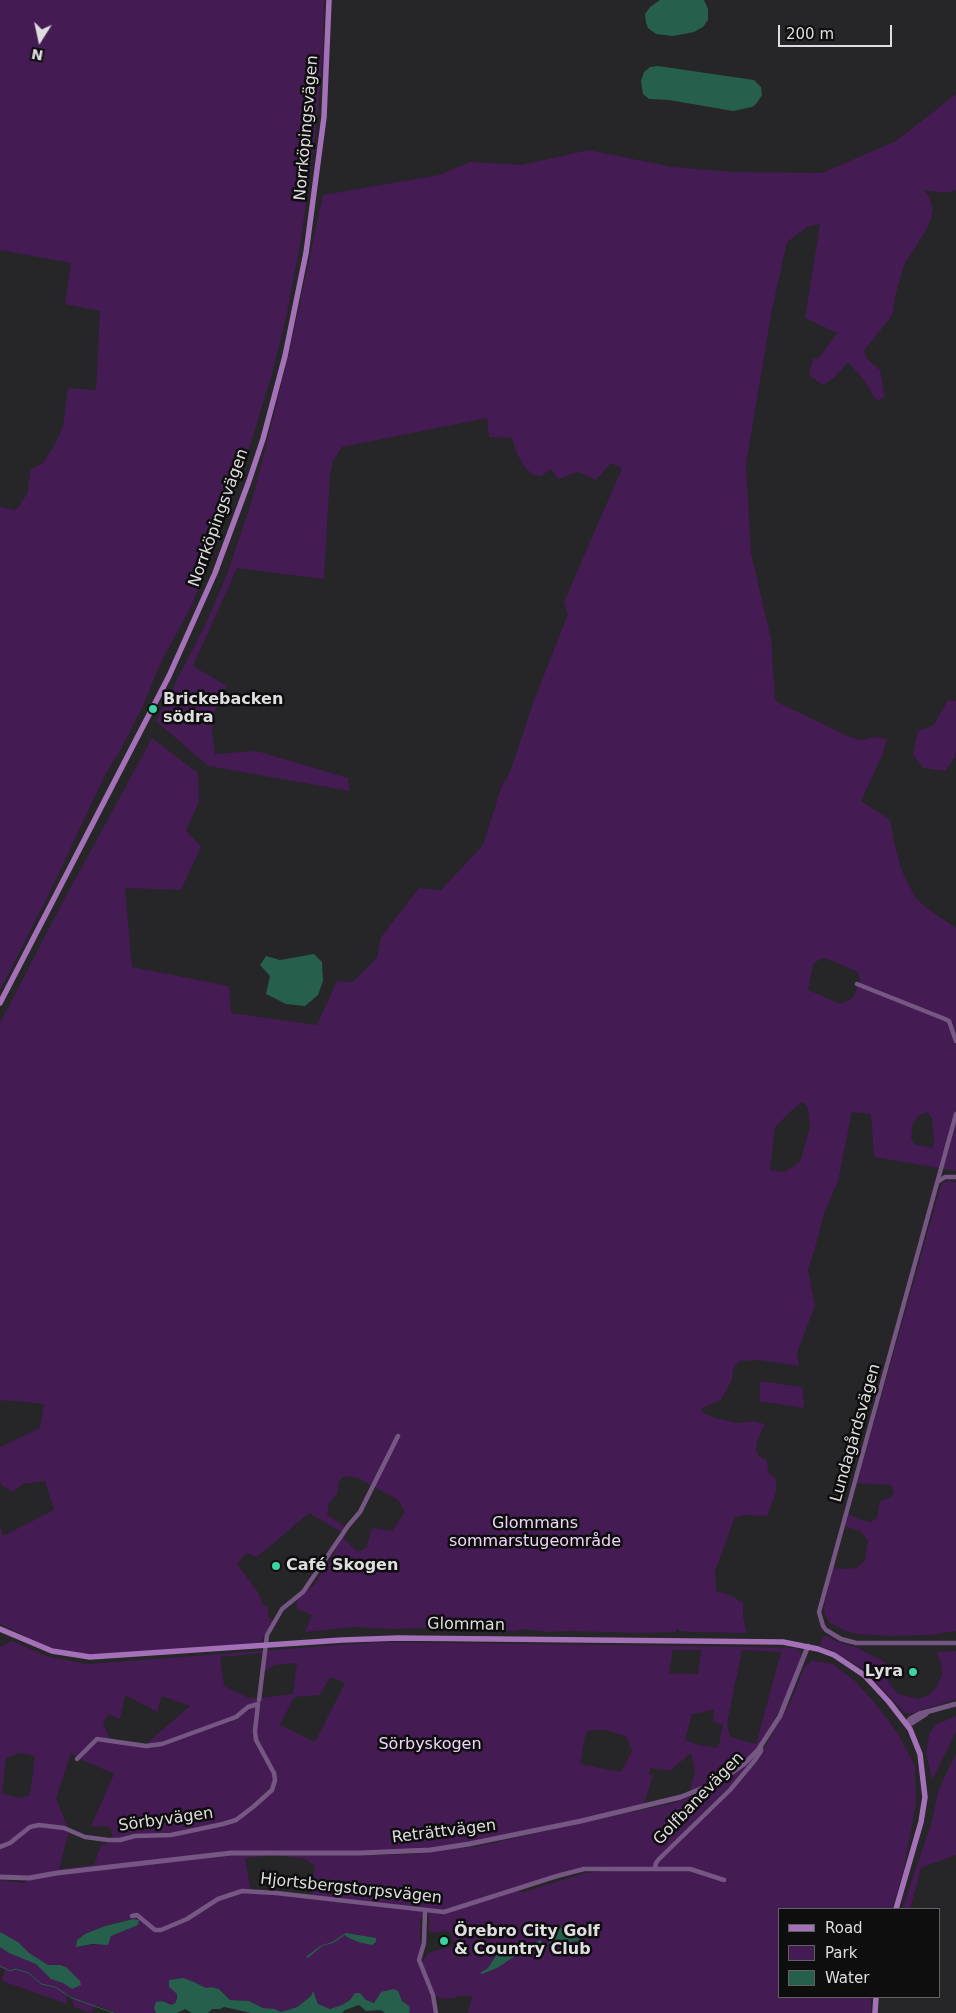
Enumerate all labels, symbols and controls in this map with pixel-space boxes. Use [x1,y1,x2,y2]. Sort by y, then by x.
north arrow [15,15,65,65]
scale bar [781,15,895,47]
text: 200 m [786,25,834,43]
text: N [30,46,45,64]
street label: Norrköpingsvägen [291,55,323,201]
street label: Norrköpingsvägen [185,446,253,590]
place label: Brickebacken södra [163,690,283,728]
marker: Brickebacken södra [147,703,159,715]
street label: Lundagårdsvägen [827,1362,885,1504]
park label: Glommans sommarstugeområde [449,1514,621,1552]
place label: Café Skogen [286,1556,398,1576]
marker: Café Skogen [270,1560,282,1572]
street label: Glomman [427,1615,505,1635]
place label: Lyra [865,1662,903,1682]
marker: Lyra [907,1666,919,1678]
park label: Sörbyskogen [378,1735,482,1755]
street label: Golfbanevägen [650,1749,748,1849]
street label: Sörbyvägen [117,1804,215,1836]
street label: Reträttvägen [391,1816,497,1848]
street label: Hjortsbergstorpsvägen [259,1870,443,1908]
legend [778,1908,941,1998]
text: Road [825,1919,863,1937]
place label: Örebro City Golf & Country Club [454,1922,600,1960]
marker: Örebro City Golf & Country Club [438,1935,450,1947]
text: Park [825,1944,857,1962]
text: Water [825,1969,869,1987]

